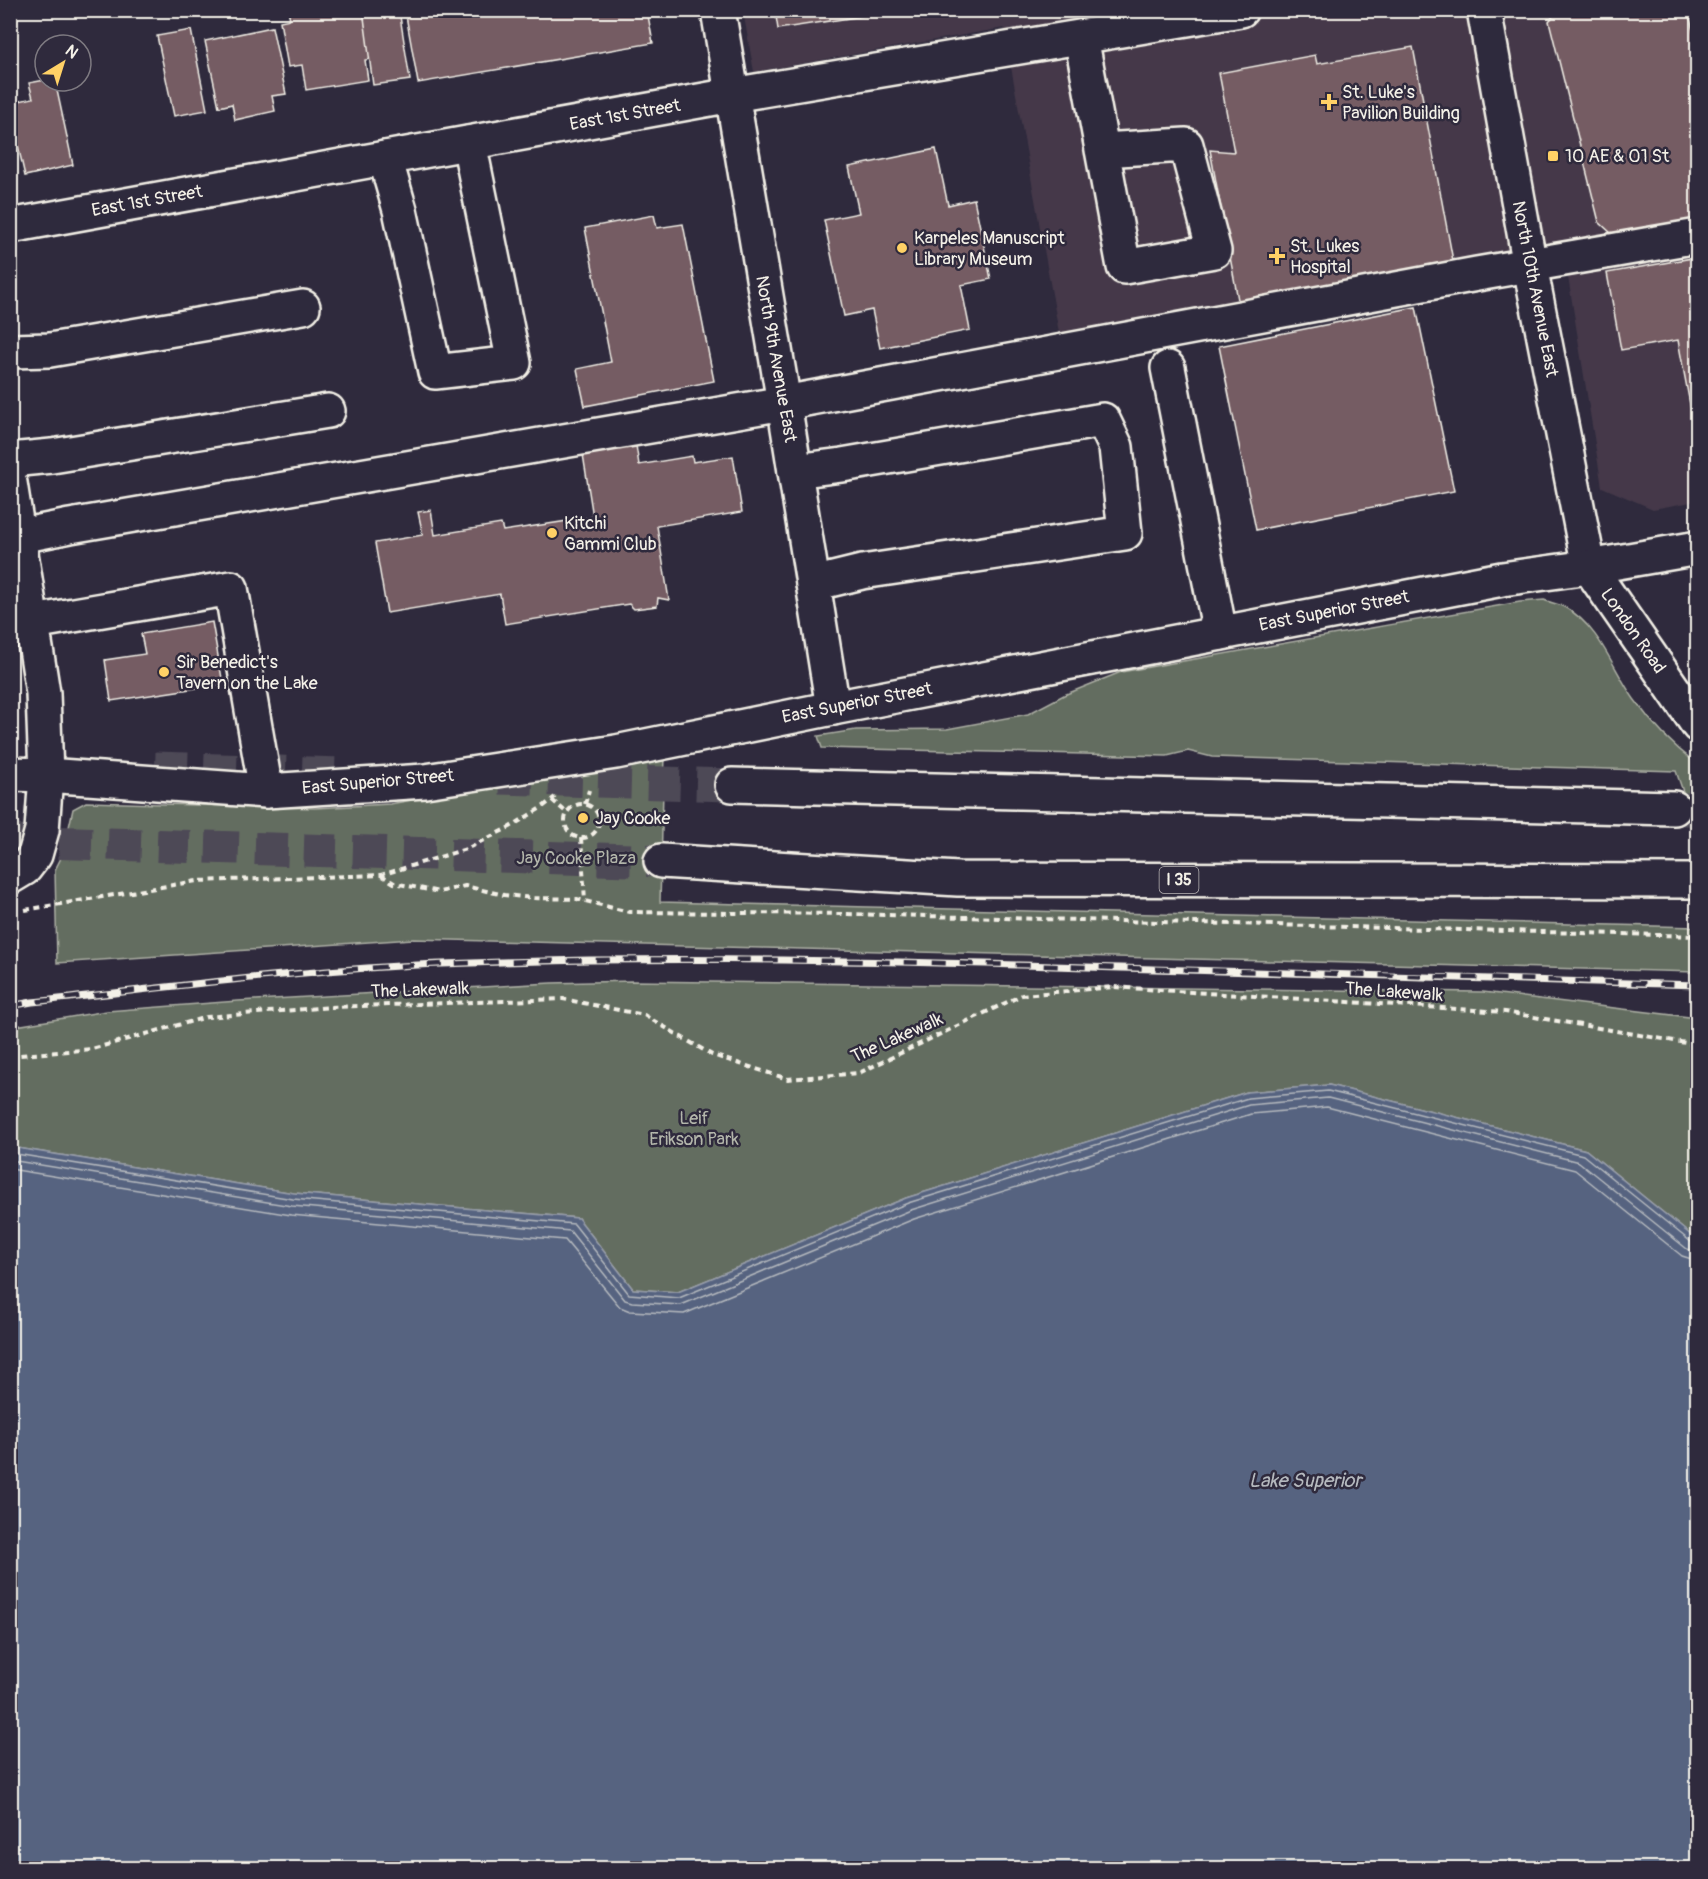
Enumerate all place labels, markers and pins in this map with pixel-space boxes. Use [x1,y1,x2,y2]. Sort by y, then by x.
place label: St. Luke's Pavilion Building [1342,81,1460,125]
marker: St. Luke's Pavilion Building [1320,93,1338,111]
place label: 10 AE & 01 St [1565,145,1670,168]
marker: 10 AE & 01 St [1546,149,1560,163]
place label: Karpeles Manuscript Library Museum [914,227,1065,271]
place label: St. Lukes Hospital [1290,235,1359,279]
marker: Karpeles Manuscript Library Museum [895,241,909,255]
marker: St. Lukes Hospital [1268,247,1286,265]
place label: Kitchi Gammi Club [564,512,657,556]
marker: Kitchi Gammi Club [545,526,559,540]
place label: Sir Benedict's Tavern on the Lake [176,651,318,695]
marker: Sir Benedict's Tavern on the Lake [157,665,171,679]
place label: Jay Cooke [595,807,671,830]
marker: Jay Cooke [576,811,590,825]

